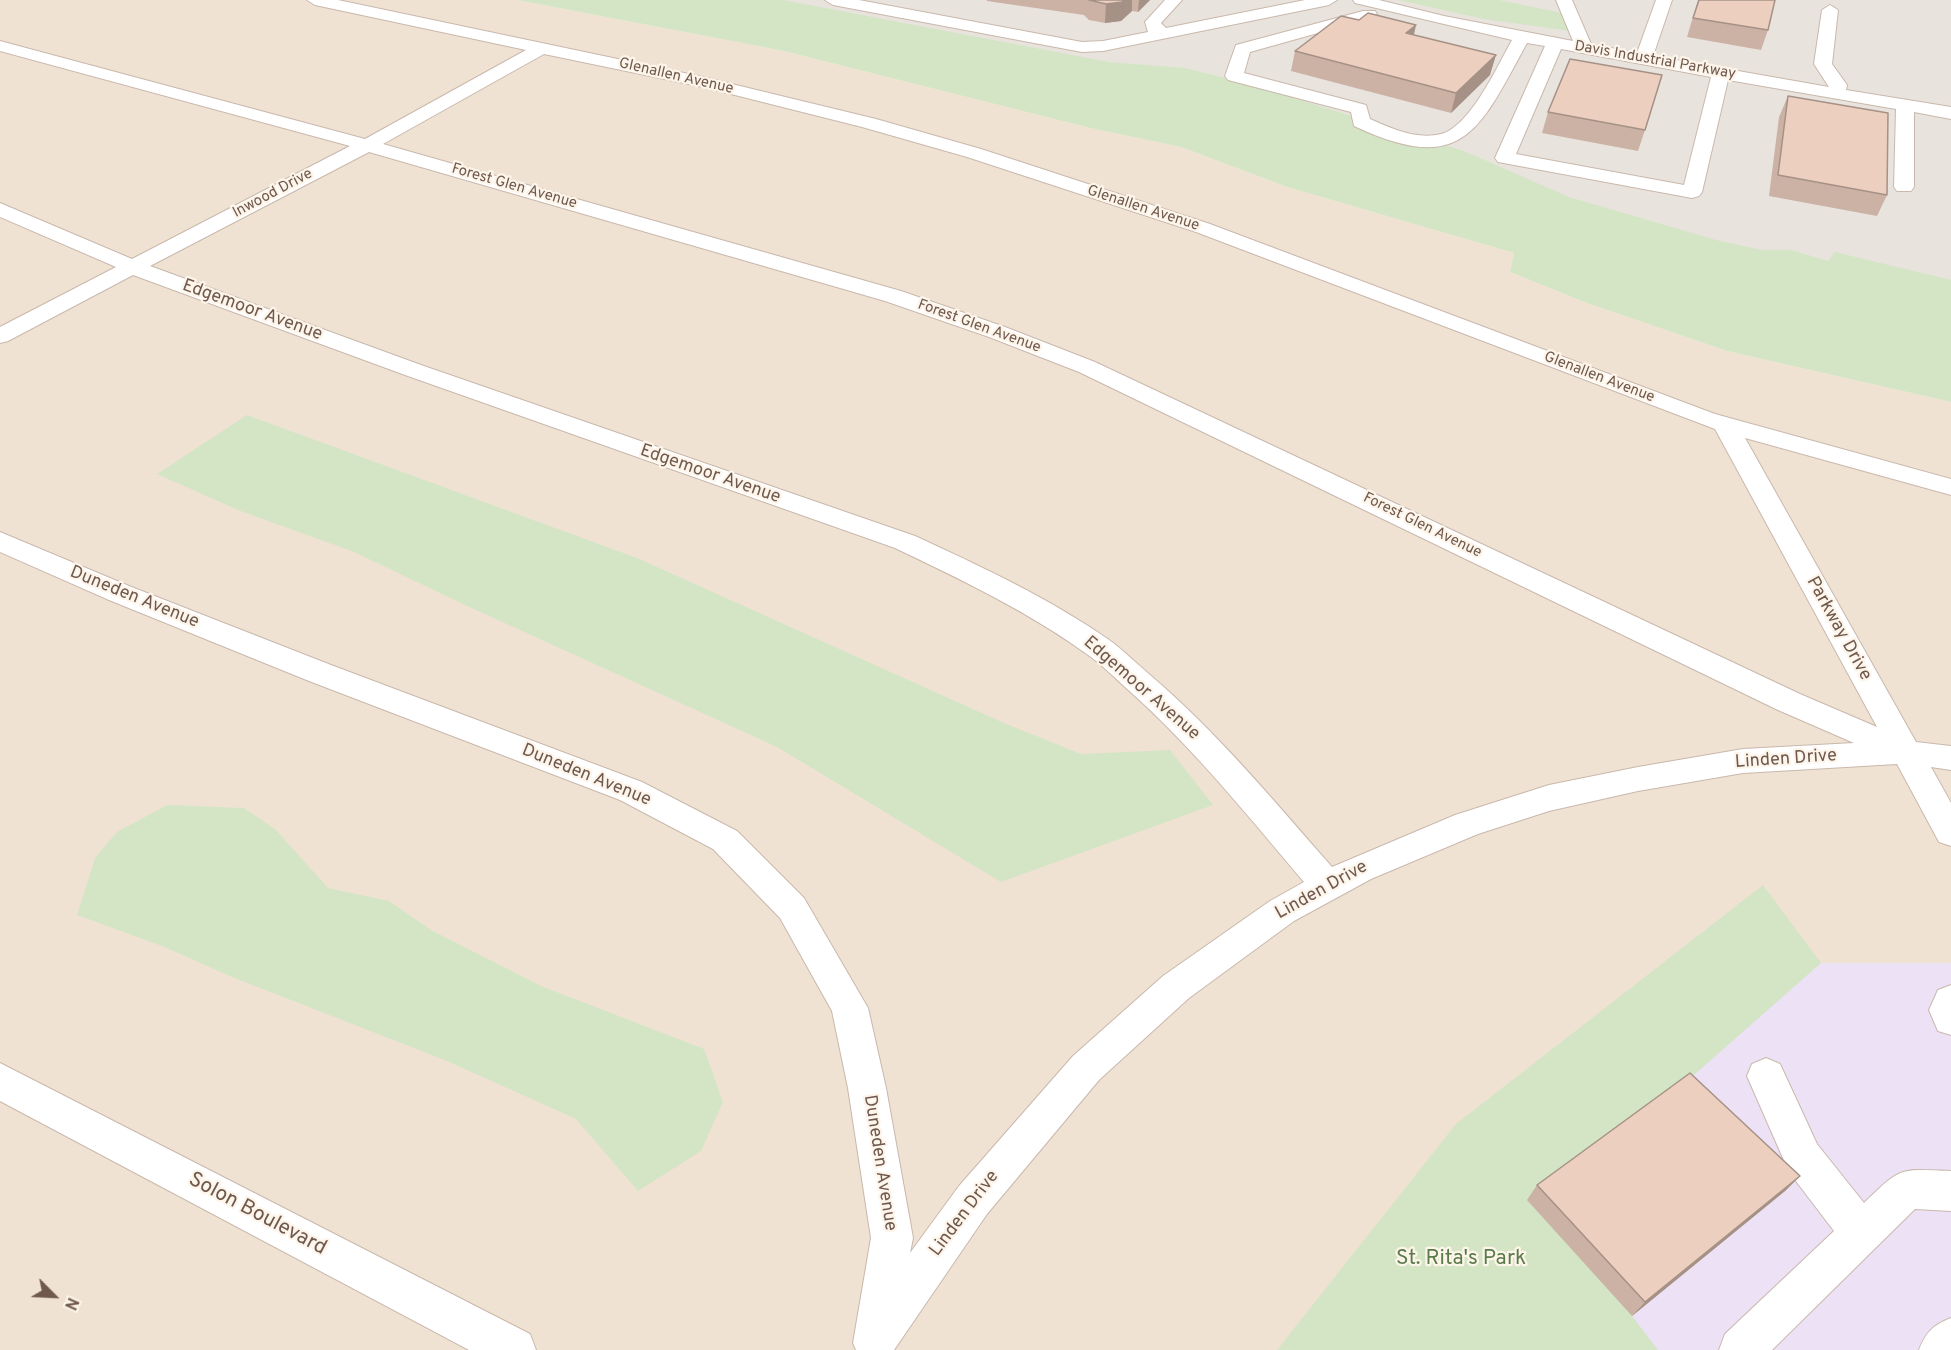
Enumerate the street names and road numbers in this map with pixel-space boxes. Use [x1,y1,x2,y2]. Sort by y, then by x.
street label: Davis Industrial Parkway [1573,38,1737,84]
street label: Glenallen Avenue [617,55,735,99]
street label: Forest Glen Avenue [449,160,579,214]
street label: Inwood Drive [230,165,316,223]
street label: Glenallen Avenue [1085,182,1201,236]
street label: Edgemoor Avenue [179,276,325,346]
street label: Forest Glen Avenue [915,296,1043,358]
street label: Glenallen Avenue [1541,349,1657,407]
street label: Edgemoor Avenue [637,441,783,509]
street label: Forest Glen Avenue [1360,490,1484,562]
street label: Duneden Avenue [66,562,202,634]
street label: Parkway Drive [1801,573,1875,685]
street label: Edgemoor Avenue [1078,633,1204,745]
street label: Duneden Avenue [518,740,654,812]
street label: Linden Drive [1734,746,1838,774]
street label: Linden Drive [1272,857,1372,925]
street label: Duneden Avenue [858,1093,900,1233]
street label: Linden Drive [926,1167,1004,1261]
street label: Solon Boulevard [184,1168,330,1262]

